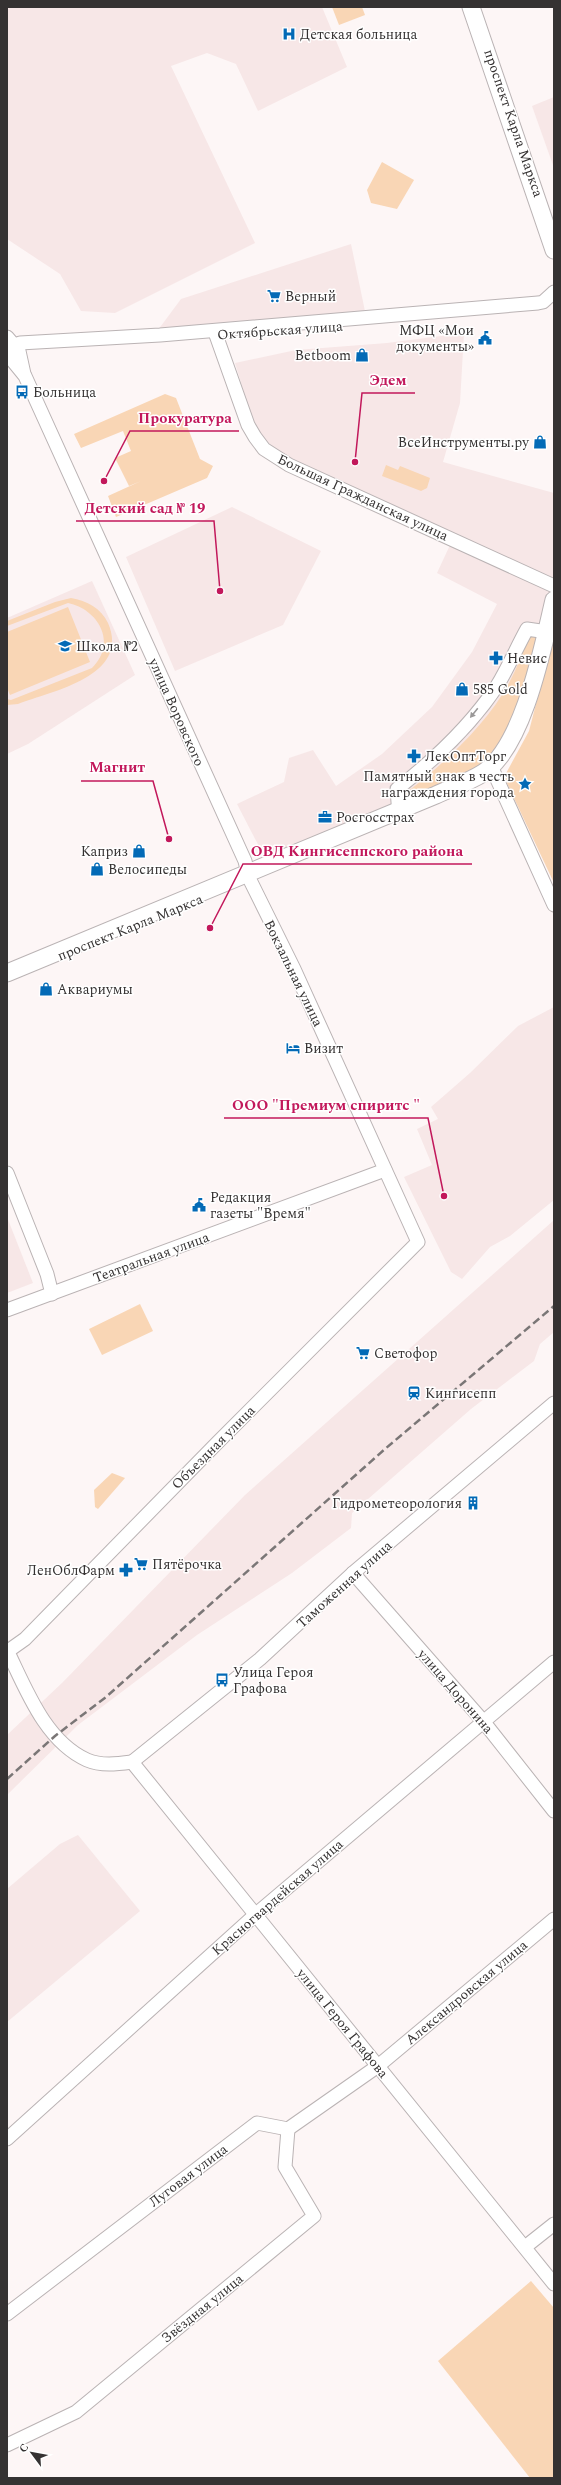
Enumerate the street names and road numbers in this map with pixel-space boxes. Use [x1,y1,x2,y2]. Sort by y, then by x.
street label: проспект Карла Маркса [478,46,549,200]
street label: Октябрьская улица [217,316,344,345]
street label: Большая Гражданская улица [274,449,452,546]
street label: улица Воровского [143,654,210,770]
street label: проспект Карла Маркса [54,889,206,966]
street label: Вокзальная улица [259,916,329,1030]
street label: Театральная улица [90,1227,212,1288]
street label: Объездная улица [167,1400,260,1494]
street label: Таможенная улица [292,1535,397,1633]
street label: улица Доронина [412,1644,499,1738]
street label: Красногвардейская улица [207,1834,348,1961]
street label: Александровская улица [401,1935,532,2050]
street label: улица Героя Графова [291,1963,394,2083]
street label: Луговая улица [145,2139,232,2212]
street label: Звёздная улица [157,2269,248,2348]

